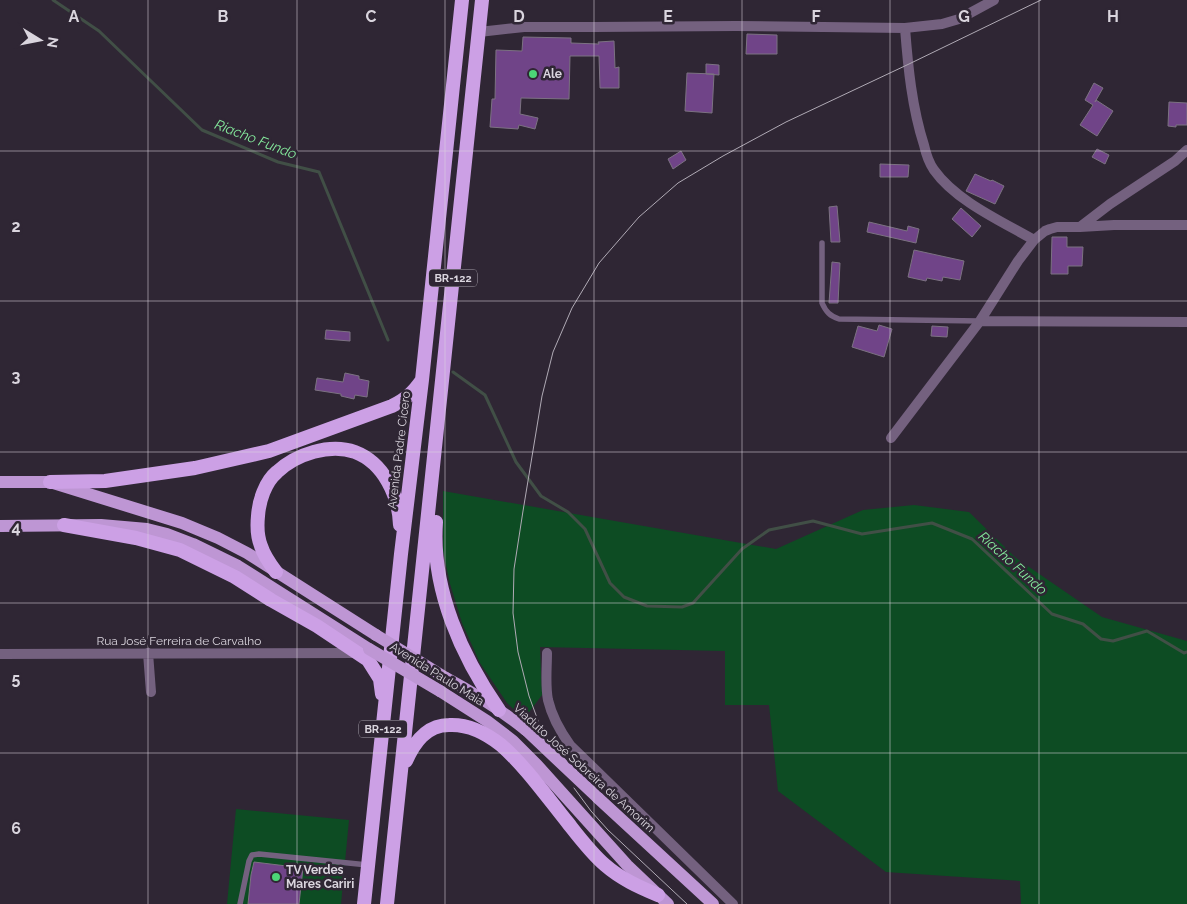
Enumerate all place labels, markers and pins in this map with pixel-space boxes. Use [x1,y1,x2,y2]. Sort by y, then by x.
place label: Ale [543,67,562,81]
marker: Ale [527,68,539,80]
place label: TV Verdes Mares Cariri [286,863,354,891]
marker: TV Verdes Mares Cariri [270,871,282,883]

